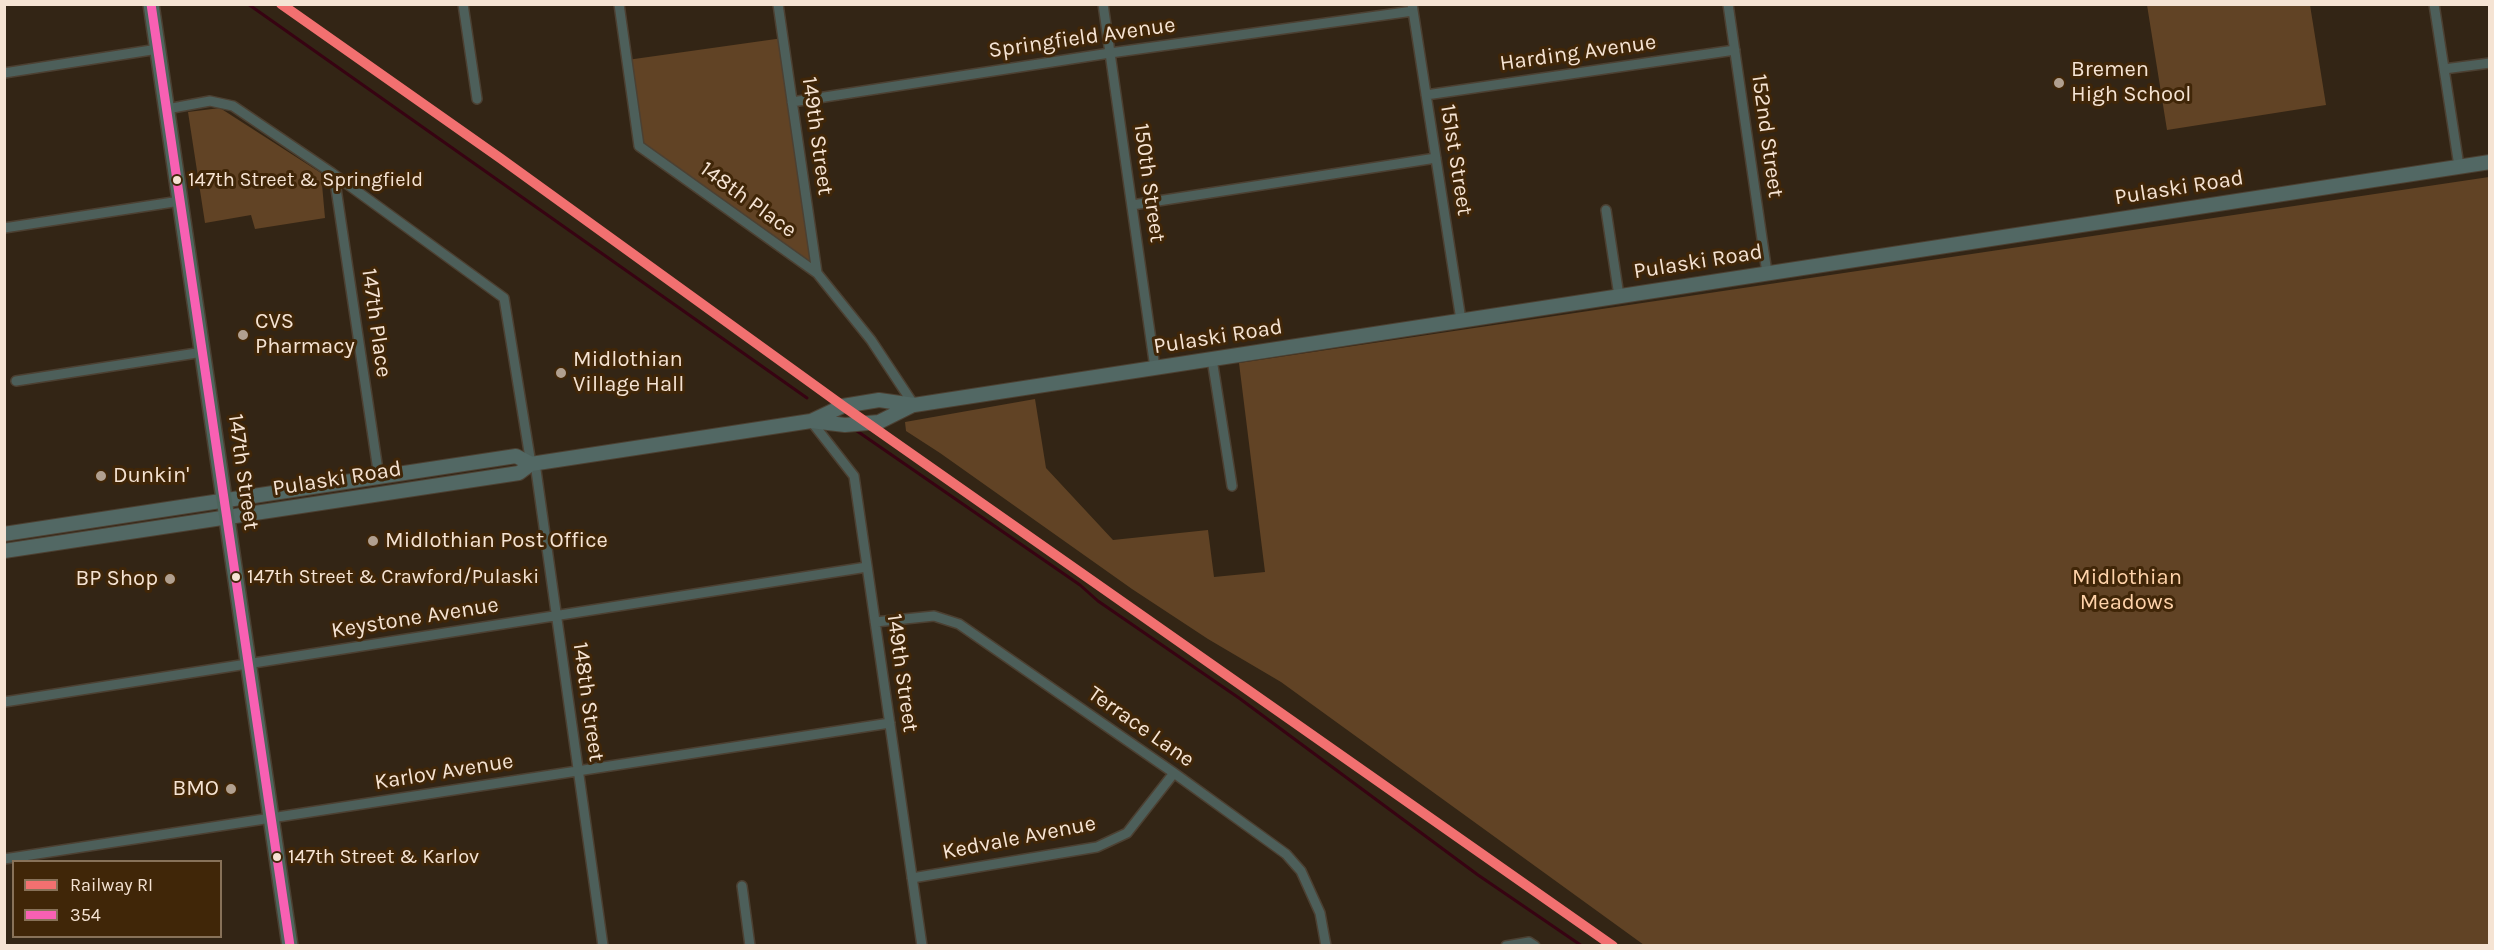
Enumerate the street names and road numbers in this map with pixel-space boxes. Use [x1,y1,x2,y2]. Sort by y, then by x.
street label: Springfield Avenue [987,12,1177,64]
street label: Harding Avenue [1498,29,1658,77]
street label: 152nd Street [1745,73,1789,199]
street label: 149th Street [796,75,838,197]
street label: 151st Street [1434,102,1478,218]
street label: 150th Street [1128,122,1170,244]
street label: 148th Place [695,156,801,244]
street label: Pulaski Road [2113,165,2245,211]
street label: Pulaski Road [1632,239,1764,285]
street label: 147th Place [355,267,397,379]
street label: Pulaski Road [1152,314,1284,360]
street label: 147th Street [222,412,264,532]
street label: Pulaski Road [271,456,403,502]
street label: Keystone Avenue [329,592,501,644]
street label: 149th Street [881,612,923,734]
street label: 148th Street [567,641,609,763]
street label: Terrace Lane [1083,681,1199,773]
street label: Karlov Avenue [373,748,515,796]
street label: Kedvale Avenue [940,810,1098,866]

